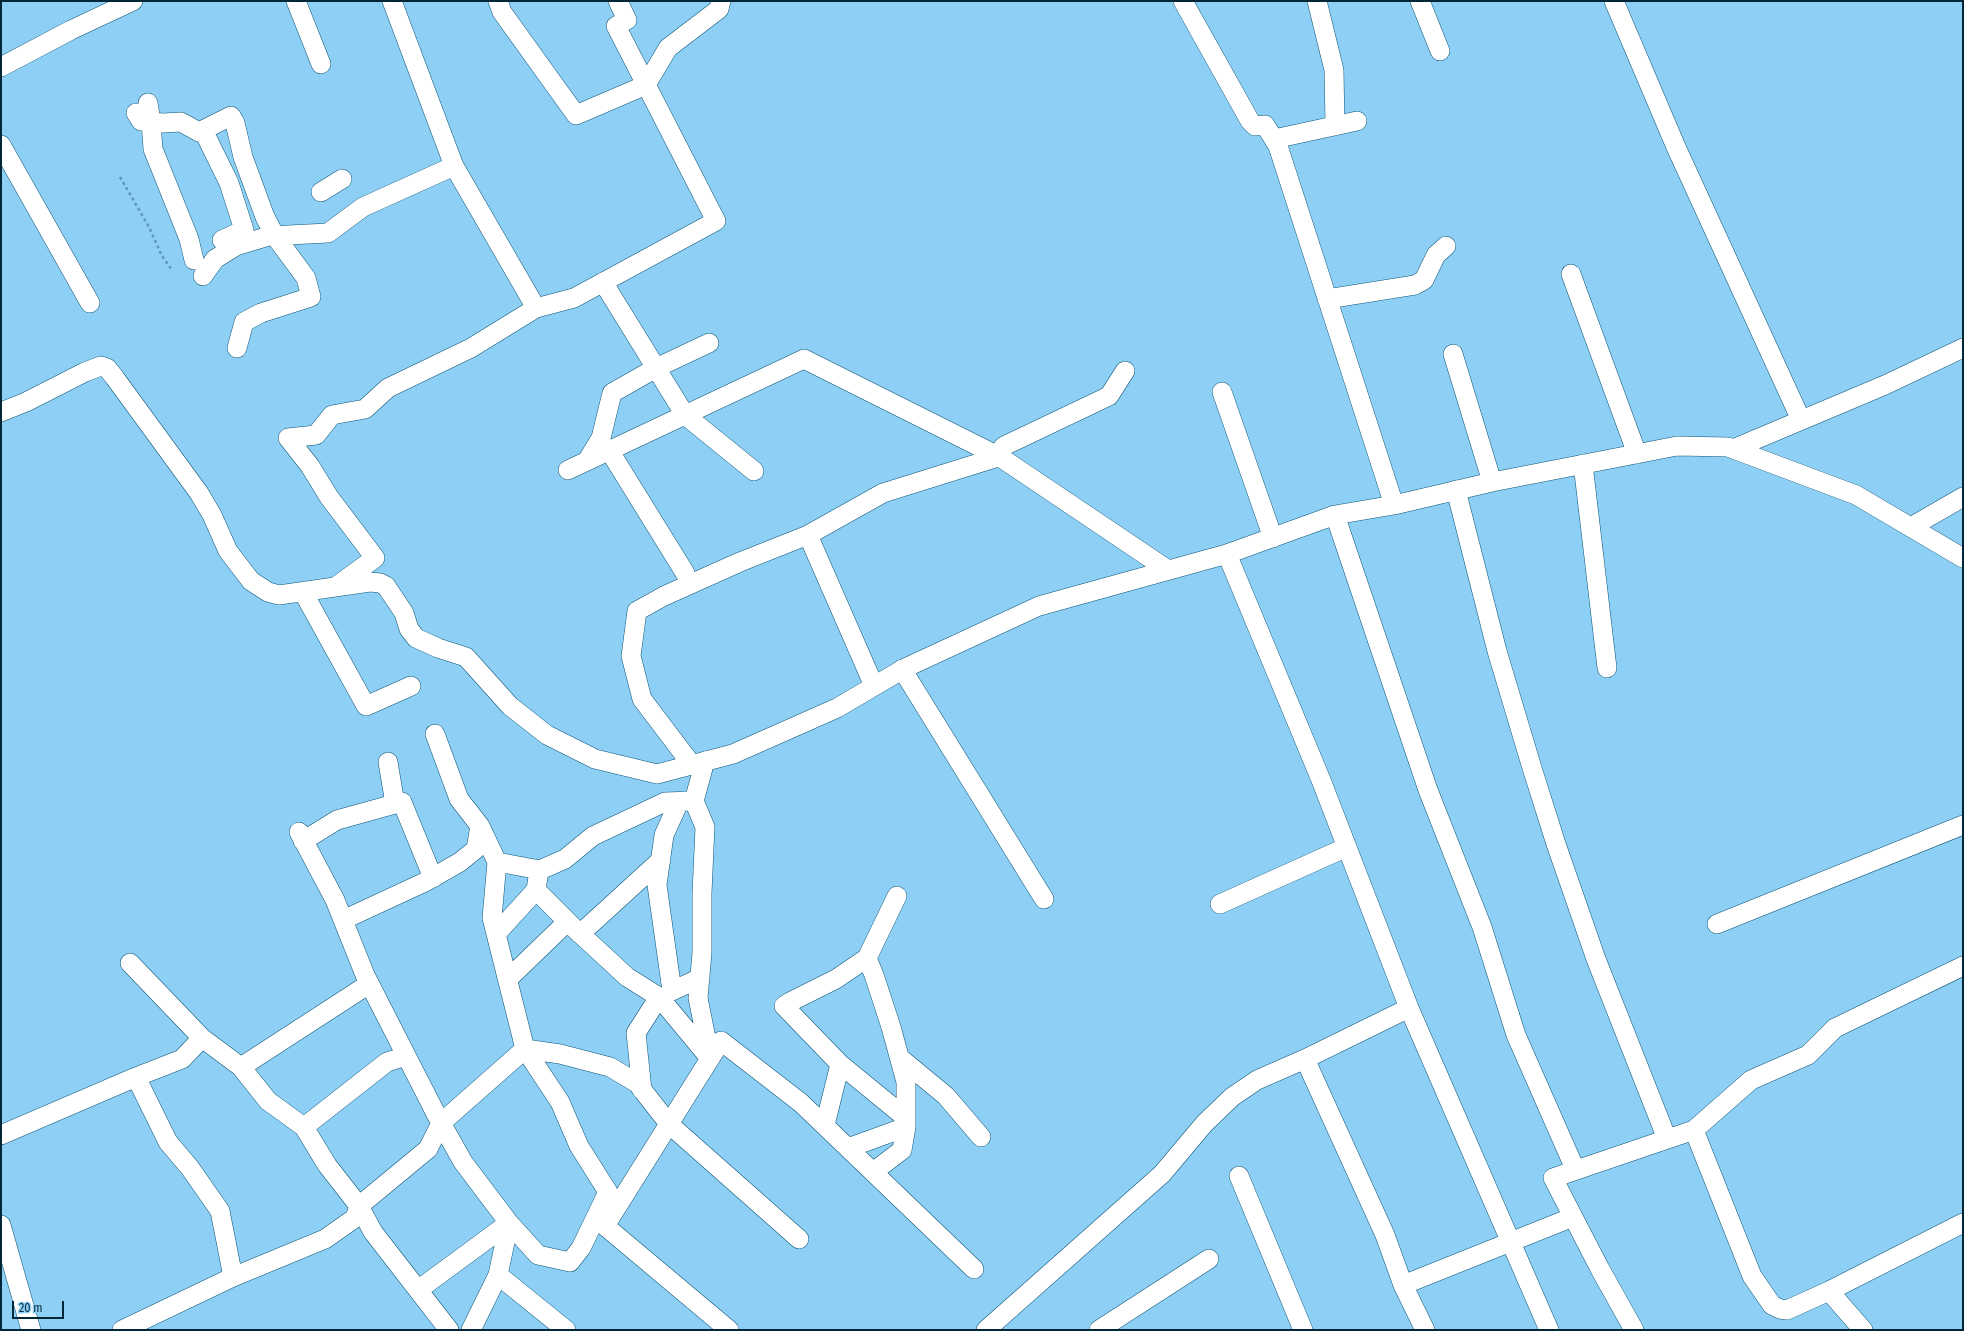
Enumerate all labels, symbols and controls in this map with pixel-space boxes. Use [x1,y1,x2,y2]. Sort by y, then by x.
scale bar [14,1293,66,1319]
text: 20 m [19,1301,43,1315]

